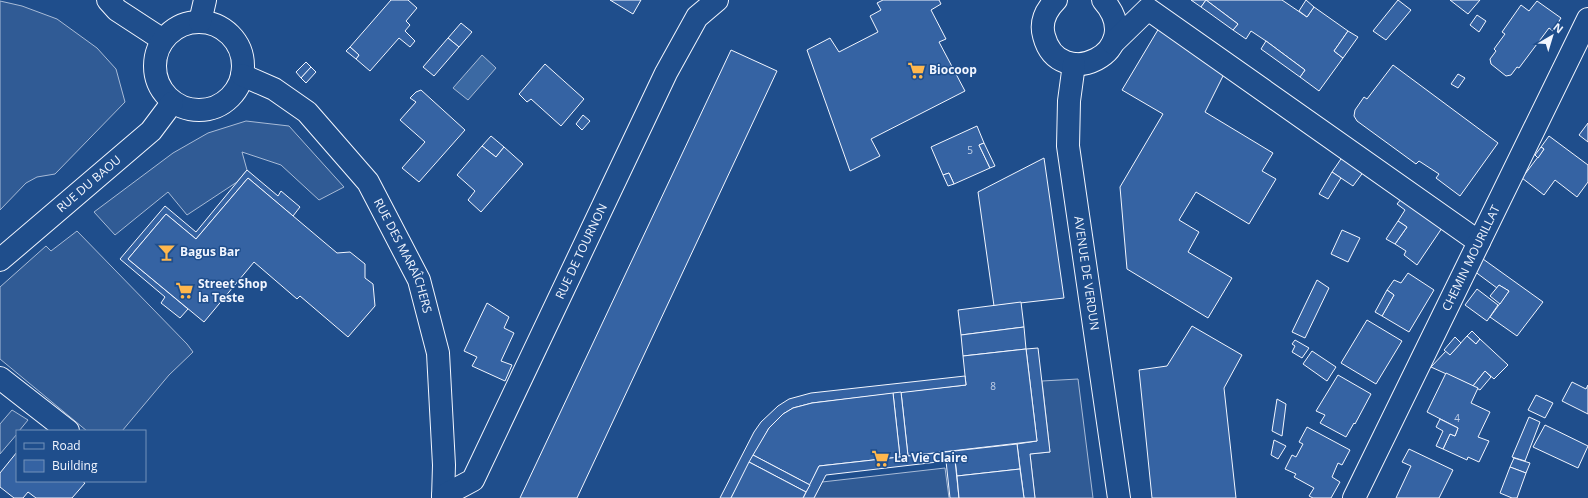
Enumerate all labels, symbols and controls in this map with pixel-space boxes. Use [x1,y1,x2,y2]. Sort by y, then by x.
north arrow [1532,16,1572,56]
text: N [1550,19,1567,36]
supermarket icon: Biocoop [906,60,926,80]
place label: Biocoop [929,61,977,78]
house number: 5 [967,143,973,157]
street label: RUE DU BAOU [53,151,125,216]
street label: RUE DES MARAÎCHERS [370,195,436,315]
street label: RUE DE TOURNON [551,201,611,302]
street label: CHEMIN MOURILLAT [1438,202,1504,314]
street label: AVENUE DE VERDUN [1070,215,1104,332]
bar icon: Bagus Bar [157,242,177,262]
place label: Bagus Bar [180,243,240,260]
place label: Street Shop la Teste [198,275,268,306]
supermarket icon: Street Shop la Teste [175,281,195,301]
house number: 8 [990,379,996,393]
house number: 4 [1454,411,1460,425]
legend [16,430,146,482]
text: Road [52,437,81,454]
supermarket icon: La Vie Claire [871,448,891,468]
place label: La Vie Claire [894,449,968,466]
text: Building [52,457,98,474]

